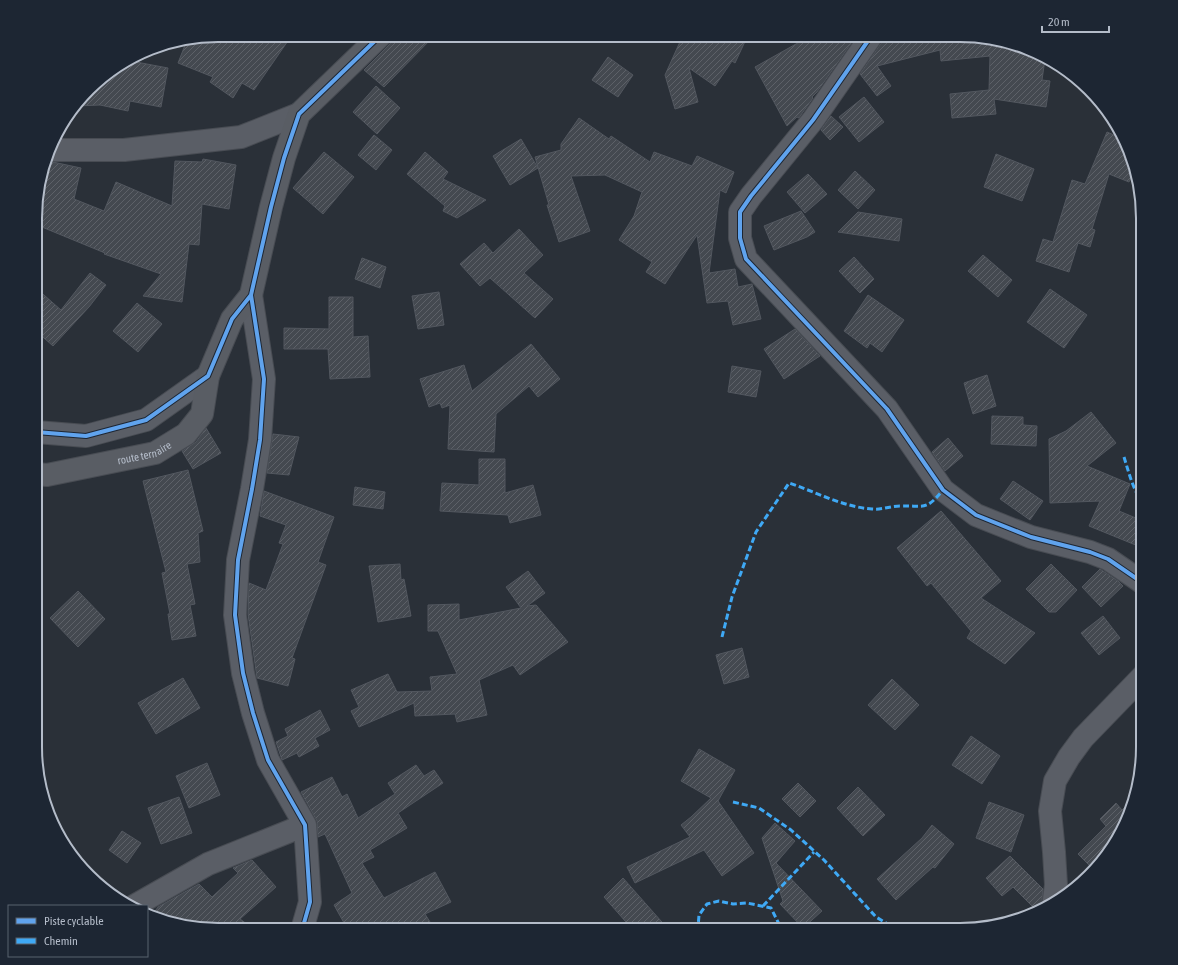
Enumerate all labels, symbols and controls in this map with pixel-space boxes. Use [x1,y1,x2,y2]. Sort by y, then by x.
scale bar [1042,8,1109,34]
text: 20 m [1048,15,1070,29]
street label: route ternaire [116,439,173,467]
legend [8,905,148,957]
text: Piste cyclable [44,914,104,928]
text: Chemin [44,934,78,948]

